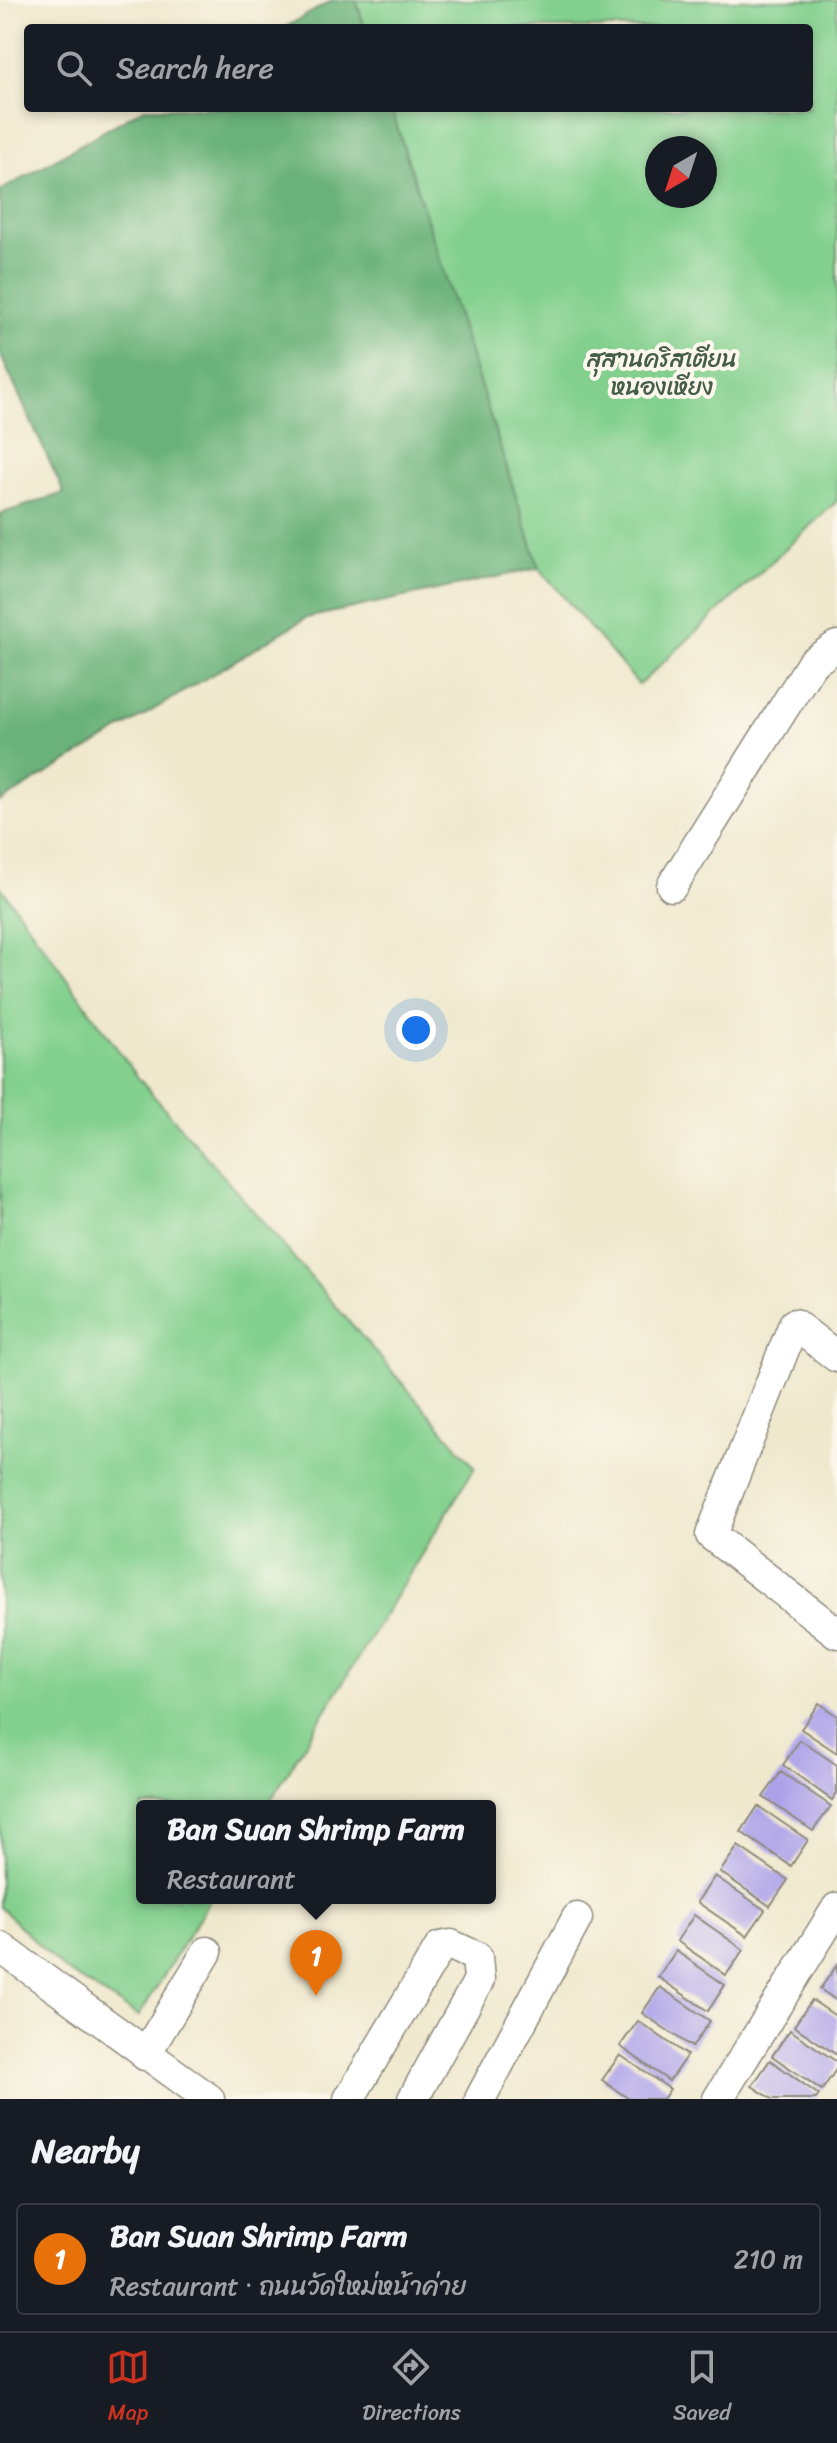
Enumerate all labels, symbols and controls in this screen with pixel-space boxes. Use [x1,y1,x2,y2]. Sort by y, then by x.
search box [24,24,813,112]
text: Search here [116,41,274,95]
icon: search [52,46,96,90]
north arrow [645,136,717,208]
park label: สุสานคริสเตียน หนองเหียง [586,338,737,408]
your location [396,1010,436,1050]
popup [136,1800,496,1904]
text: Ban Suan Shrimp Farm [167,1802,465,1856]
text: Restaurant [167,1856,296,1902]
pin: 1 [290,1930,342,1996]
text: Nearby [32,2121,140,2181]
text: Ban Suan Shrimp Farm [110,2209,408,2263]
text: 1 [54,2236,66,2282]
text: 210 m [734,2236,803,2282]
text: Restaurant · ถนนวัดใหม่หน้าค่าย [110,2263,467,2309]
tab: Map [106,2345,150,2432]
tab: Directions [362,2345,461,2432]
tab: Saved [673,2345,731,2432]

